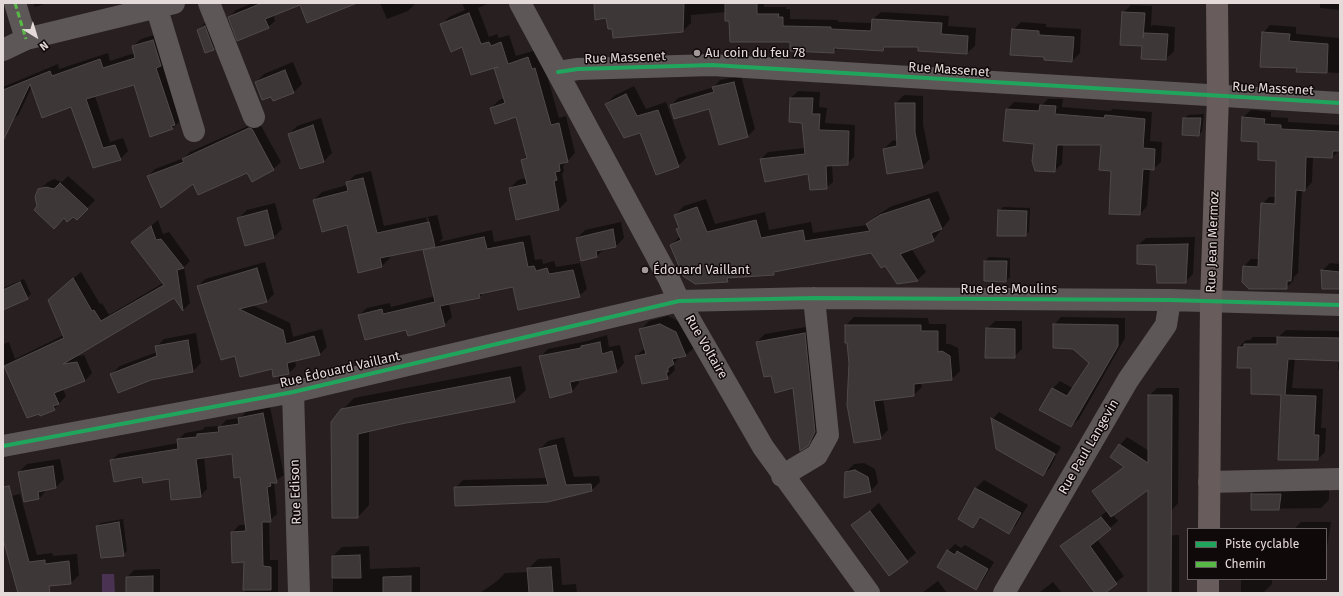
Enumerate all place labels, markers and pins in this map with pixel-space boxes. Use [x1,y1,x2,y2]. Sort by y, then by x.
place label: Au coin du feu 78 [705,45,806,61]
marker: Au coin du feu 78 [692,48,702,58]
place label: Édouard Vaillant [653,262,750,278]
marker: Édouard Vaillant [640,265,650,275]

